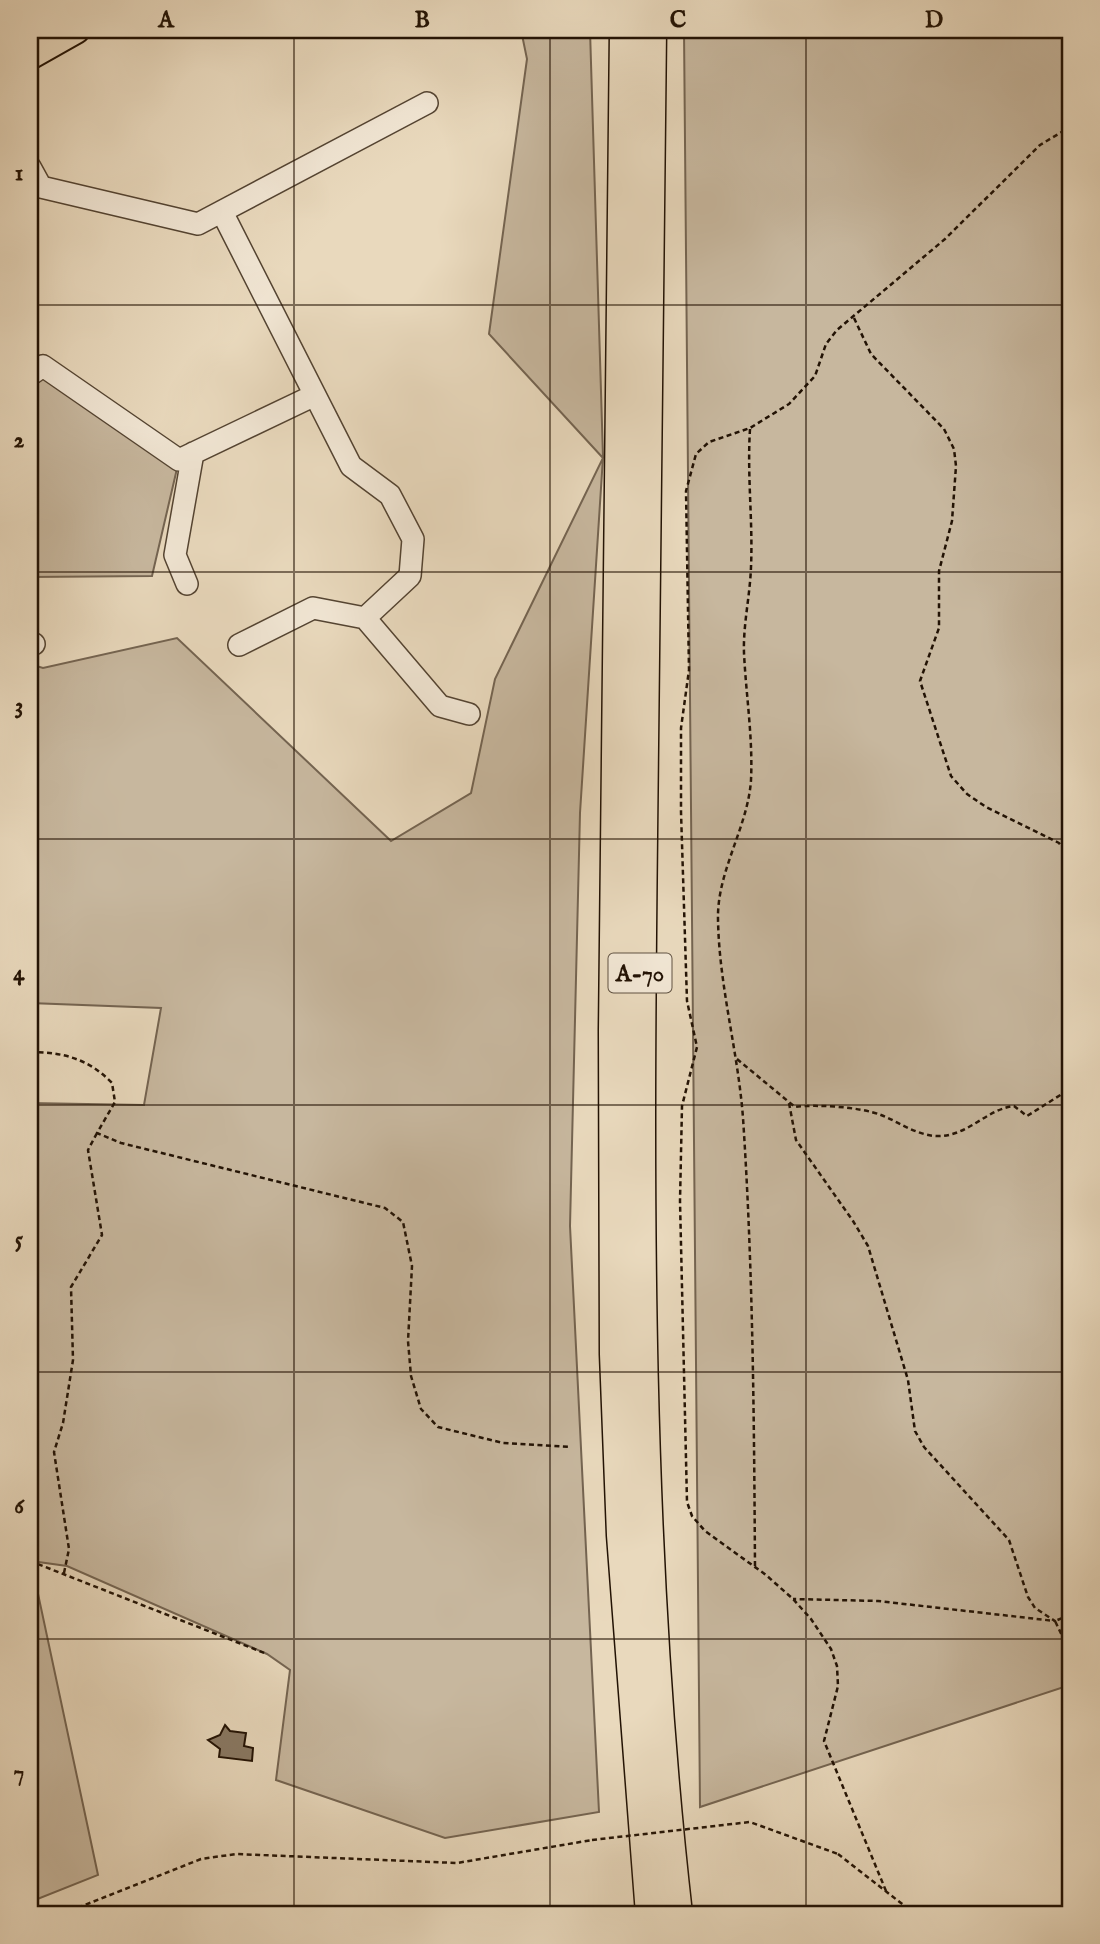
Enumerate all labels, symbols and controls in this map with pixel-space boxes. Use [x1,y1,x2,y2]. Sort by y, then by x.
text: A [157,6,175,35]
text: B [414,6,430,35]
text: C [670,6,687,35]
text: D [925,6,943,35]
text: 1 [15,159,23,188]
text: 2 [14,426,25,455]
text: 3 [15,692,23,721]
road number: A-70 [608,954,672,992]
text: 4 [13,959,25,988]
text: 5 [15,1226,24,1255]
text: 6 [14,1492,25,1521]
text: 7 [14,1759,24,1788]

